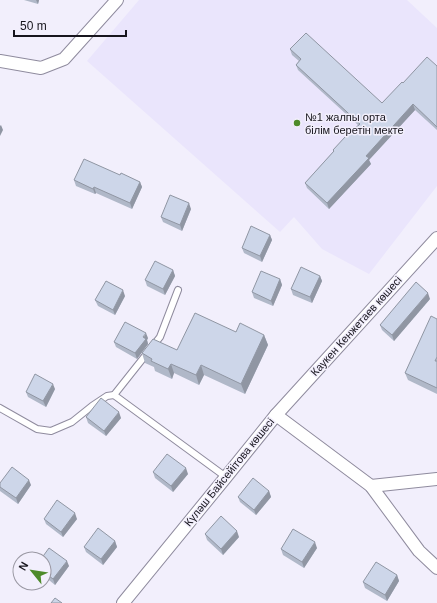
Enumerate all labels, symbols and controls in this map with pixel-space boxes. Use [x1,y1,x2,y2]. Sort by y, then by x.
scale bar [14,12,126,38]
text: 50 m [20,19,47,33]
place label: №1 жалпы орта білім беретін мекте [305,111,404,136]
marker: №1 жалпы орта білім беретін мекте [292,118,302,128]
street label: Каукен Кенжетаев көшесі [308,274,404,378]
street label: Күләш Байсейітова көшесі [182,415,276,529]
north arrow [12,551,52,591]
text: N [16,560,31,572]

